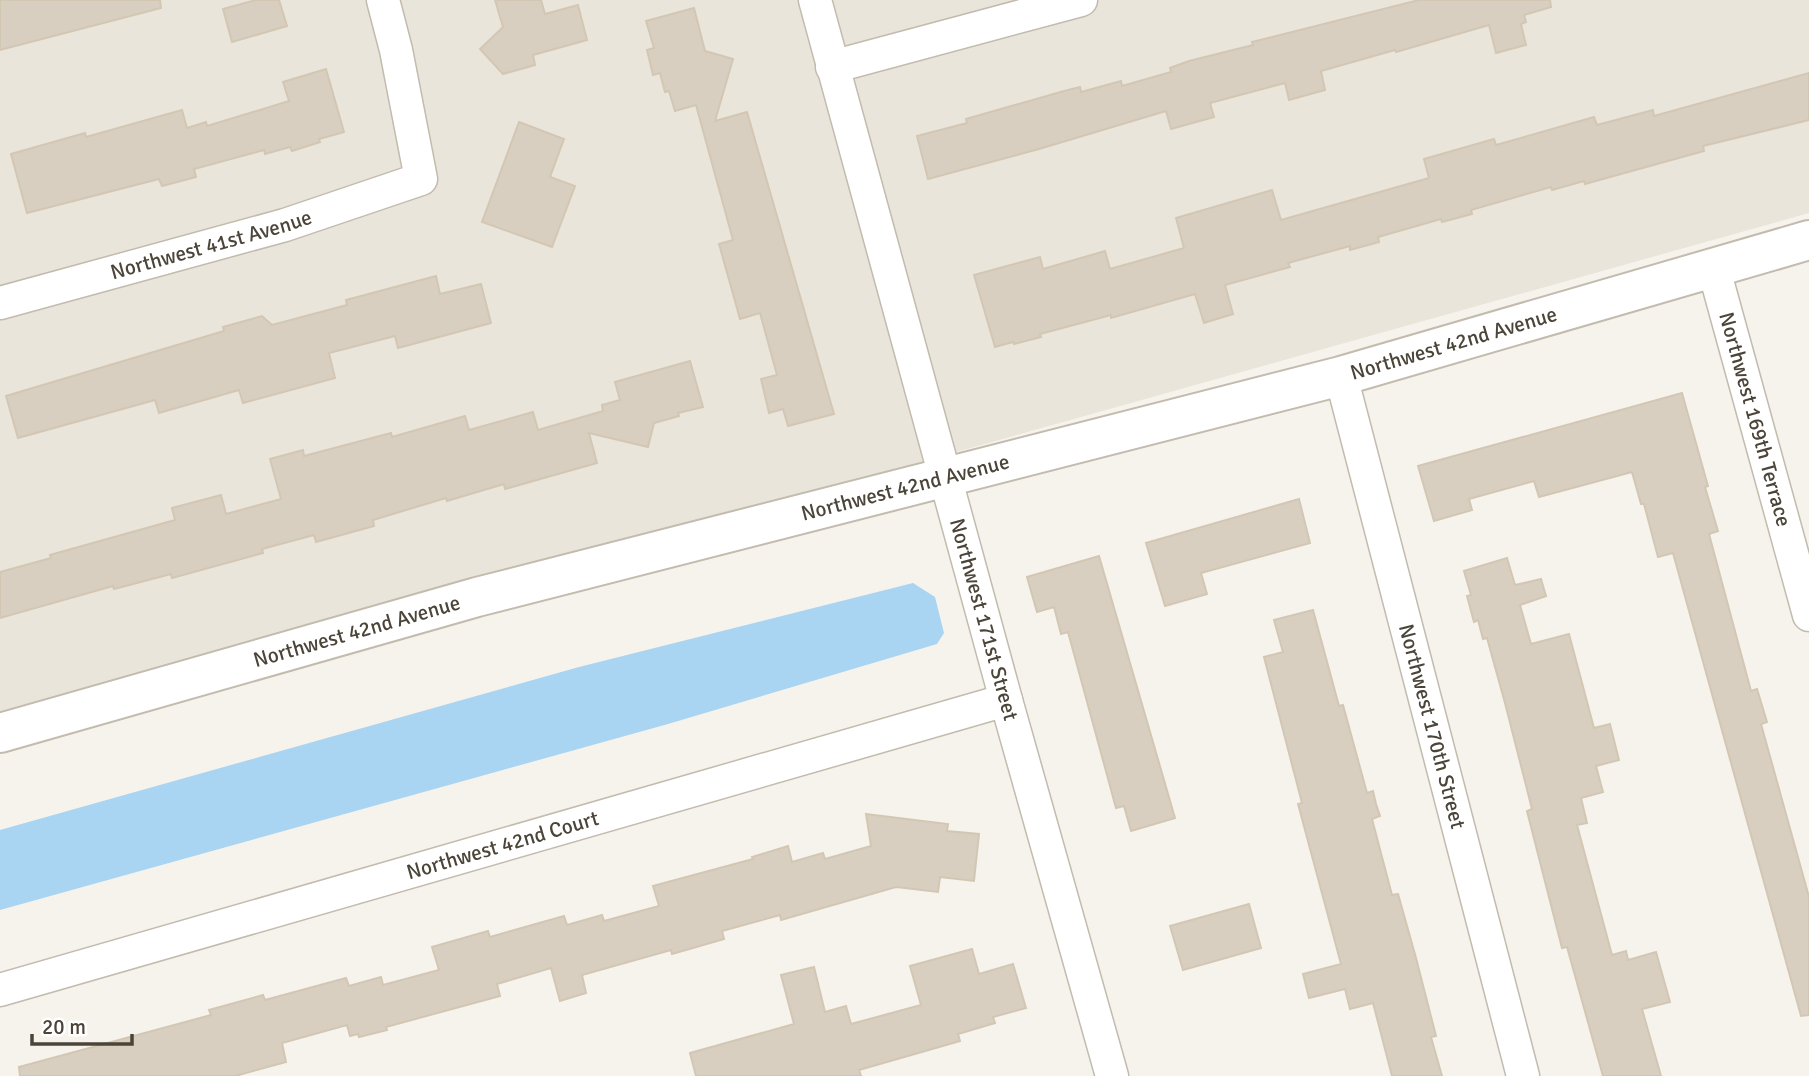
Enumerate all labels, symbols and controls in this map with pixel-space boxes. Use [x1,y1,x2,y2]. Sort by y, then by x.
street label: Northwest 41st Avenue [107,204,315,285]
street label: Northwest 42nd Avenue [1347,301,1560,386]
street label: Northwest 169th Terrace [1713,309,1797,529]
street label: Northwest 42nd Avenue [798,448,1012,527]
street label: Northwest 171st Street [944,515,1024,723]
street label: Northwest 42nd Avenue [250,589,463,673]
street label: Northwest 170th Street [1393,621,1471,832]
street label: Northwest 42nd Court [403,805,602,885]
scale bar [32,1002,131,1046]
text: 20 m [42,1014,86,1040]

